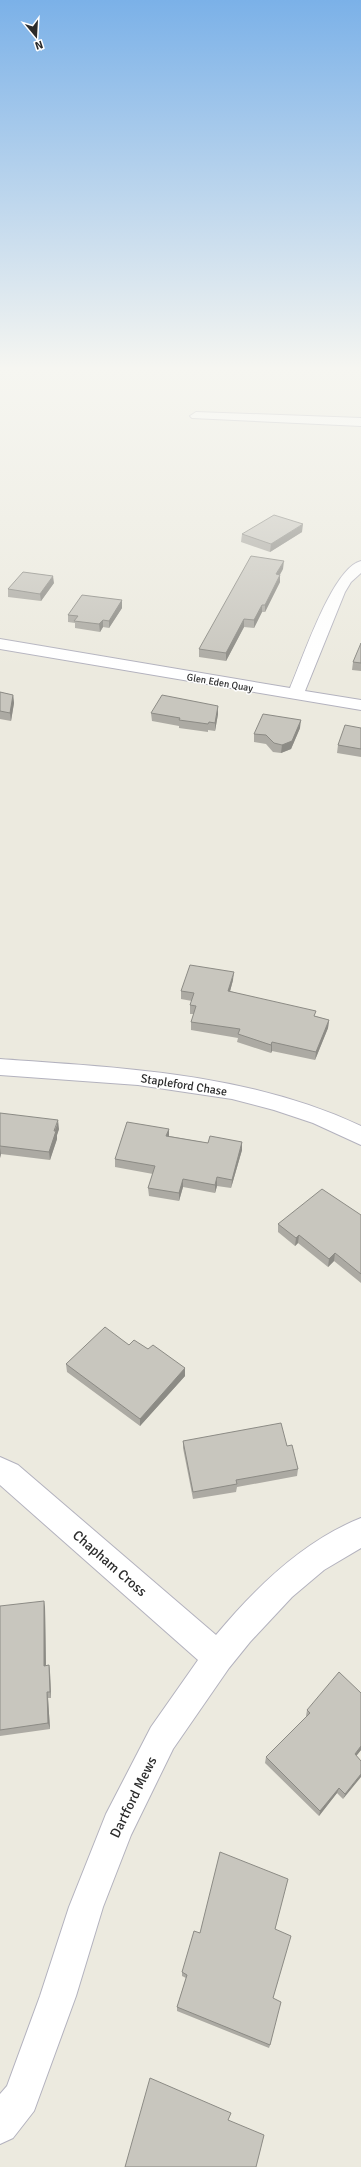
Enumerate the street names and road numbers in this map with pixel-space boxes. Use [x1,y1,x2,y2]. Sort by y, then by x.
street label: Glen Eden Quay [186,671,254,695]
street label: Stapleford Chase [140,1071,228,1100]
street label: Chapham Cross [69,1527,150,1600]
street label: Dartford Mews [106,1754,160,1841]

